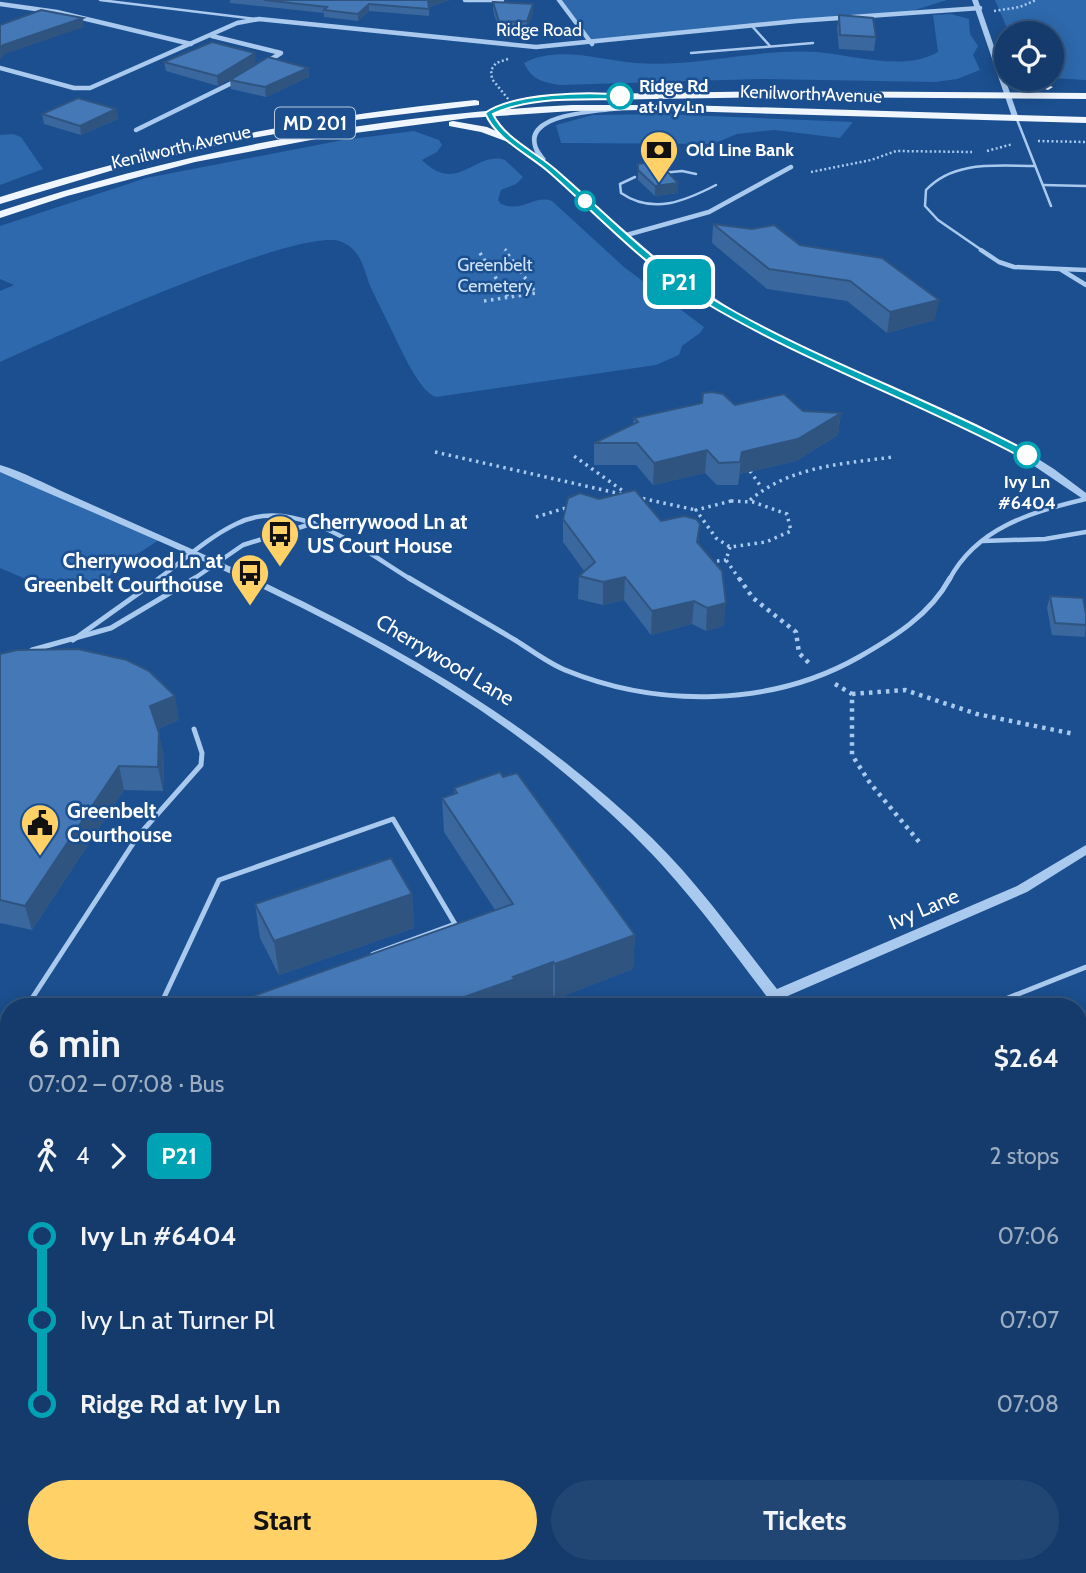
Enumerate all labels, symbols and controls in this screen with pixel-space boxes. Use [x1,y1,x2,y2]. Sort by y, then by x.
street label: Ridge Road [496,19,582,41]
map controls [994,21,1064,91]
button: locate [994,21,1064,91]
place label: Ridge Rd at Ivy Ln [639,75,708,118]
street label: Kenilworth Avenue [739,81,883,107]
marker: Ridge Rd at Ivy Ln [607,83,633,109]
road number: MD 201 [275,108,355,139]
street label: Kenilworth Avenue [109,120,253,174]
bank icon: Old Line Bank [638,129,680,184]
place label: Old Line Bank [686,139,794,161]
unlabelled marker [575,191,595,211]
park label: Greenbelt Cemetery [457,254,533,297]
line badge: P21 [639,259,719,305]
text: P21 [661,267,697,296]
marker: Ivy Ln #6404 [1014,442,1040,468]
place label: Ivy Ln #6404 [998,471,1056,514]
place label: Cherrywood Ln at US Court House [307,509,467,558]
bus stop icon: Cherrywood Ln at US Court House [259,513,301,568]
place label: Cherrywood Ln at Greenbelt Courthouse [24,548,223,597]
bus stop icon: Cherrywood Ln at Greenbelt Courthouse [229,552,271,607]
street label: Cherrywood Lane [372,609,519,711]
place label: Greenbelt Courthouse [67,798,172,847]
public building icon: Greenbelt Courthouse [19,802,61,857]
street label: Ivy Lane [885,882,963,934]
text: 6 min [28,1020,121,1067]
text: $2.64 [994,1042,1059,1074]
text: 07:02 – 07:08 · Bus [28,1070,224,1098]
icon: walk [28,1137,66,1175]
icon: forward [99,1137,137,1175]
text: P21 [161,1141,197,1170]
text: 4 [76,1142,89,1170]
text: 2 stops [990,1142,1059,1170]
text: Ivy Ln #6404 [80,1220,237,1252]
text: 07:06 [998,1222,1059,1250]
text: Ivy Ln at Turner Pl [80,1304,275,1336]
text: 07:07 [999,1306,1059,1334]
text: Ridge Rd at Ivy Ln [80,1388,281,1420]
text: 07:08 [997,1390,1059,1418]
button: Start [28,1480,537,1560]
button: Tickets [551,1480,1059,1560]

